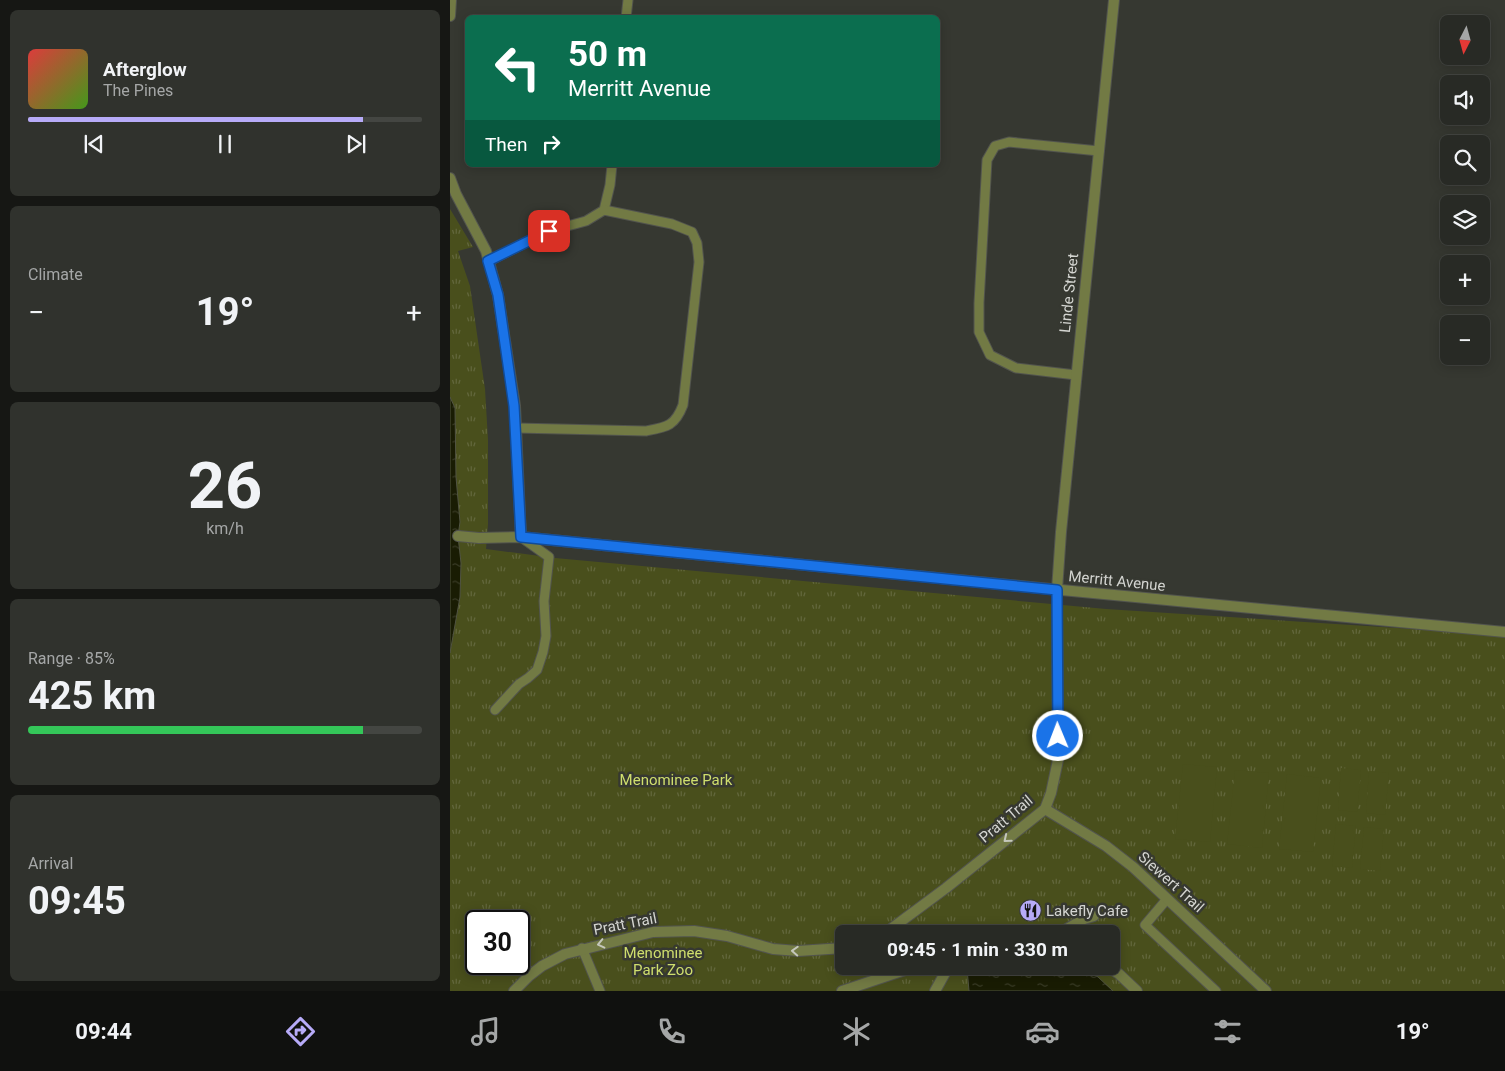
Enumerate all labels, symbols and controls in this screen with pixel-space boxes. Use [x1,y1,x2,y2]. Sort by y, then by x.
north arrow [1440,15,1490,65]
map controls [1440,15,1490,365]
text: 50 m [568,34,647,75]
icon: left [485,35,550,100]
text: Afterglow [103,58,187,81]
button: sound [1440,75,1490,125]
text: Merritt Avenue [568,76,711,101]
text: The Pines [103,81,173,100]
icon: previous [80,130,108,158]
icon: pause [211,130,239,158]
icon: next [342,130,370,158]
icon: right [537,130,565,158]
text: Then [485,133,527,156]
button: search [1440,135,1490,185]
button: layers [1440,195,1490,245]
pin [528,210,570,252]
icon: arrive [535,217,563,245]
street label: Linde Street [1056,252,1082,334]
button: + [1440,255,1490,305]
text: Climate [28,265,83,284]
text: 19° [196,290,254,334]
text: − [28,296,44,329]
text: + [406,296,422,329]
button: − [1440,315,1490,365]
text: 26 [188,448,262,524]
text: km/h [206,519,244,538]
street label: Merritt Avenue [1068,567,1166,595]
text: Range · 85% [28,649,115,668]
text: 425 km [28,674,156,718]
position arrow [1031,709,1083,761]
park label: Menominee Park [620,771,733,789]
street label: Pratt Trail [976,791,1036,847]
one-way arrow [1003,834,1012,843]
street label: Siewert Trail [1134,848,1208,916]
text: Arrival [28,854,73,873]
text: 09:45 [28,879,126,923]
restaurant icon: Lakefly Cafe [1018,899,1042,923]
place label: Lakefly Cafe [1046,902,1128,920]
street label: Pratt Trail [592,909,658,939]
speed limit sign: 30 [465,910,530,975]
one-way arrow [597,938,606,949]
text: 09:45 · 1 min · 330 m [887,938,1068,961]
park label: Menominee Park Zoo [624,944,702,979]
one-way arrow [791,945,799,956]
icon: directions [283,1014,318,1049]
icon: music [468,1014,503,1049]
icon: phone [654,1014,689,1049]
icon: climate [839,1014,874,1049]
icon: car [1025,1014,1060,1049]
icon: filters [1210,1014,1245,1049]
text: 09:44 [75,1019,132,1044]
text: 19° [1396,1019,1430,1044]

